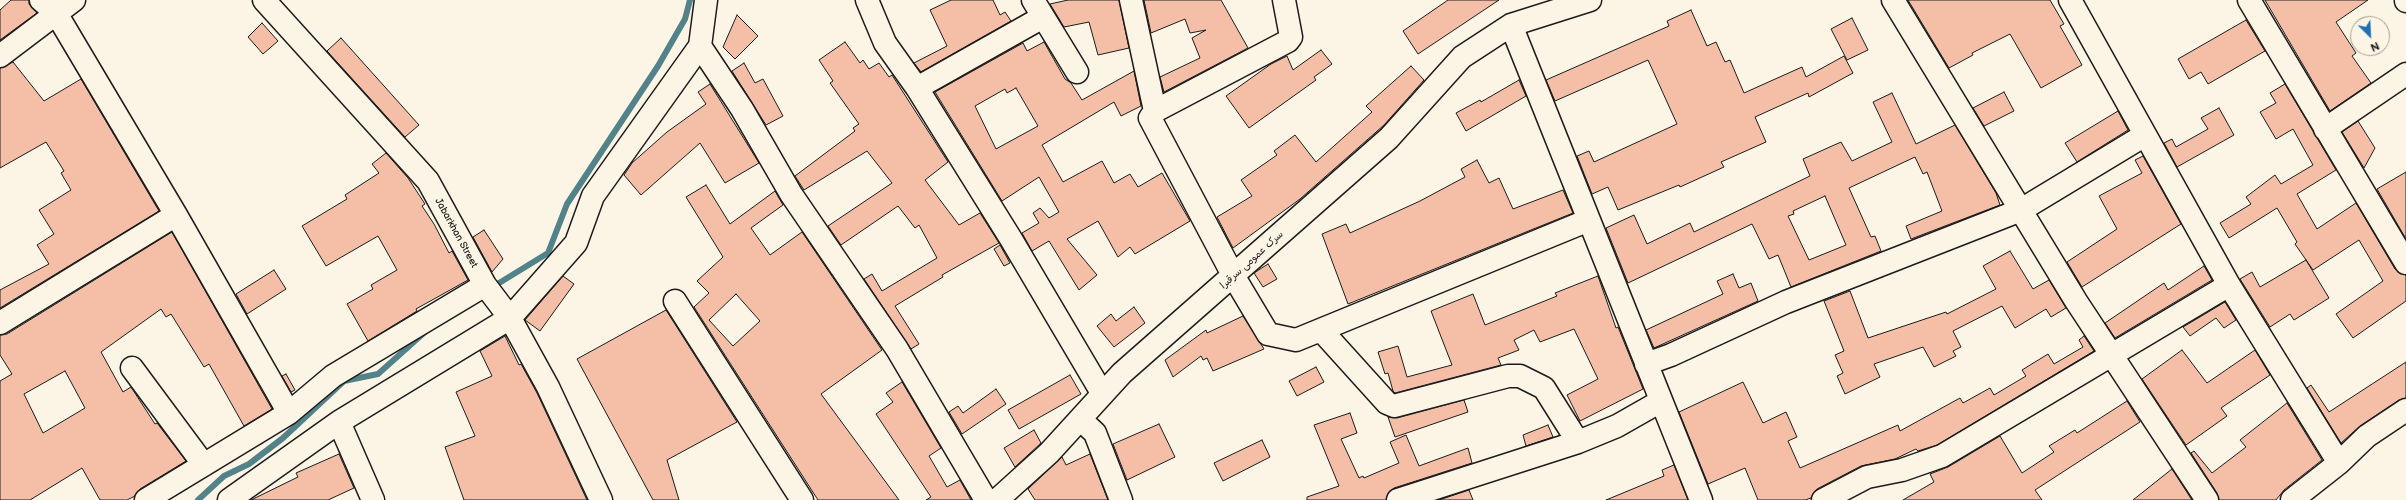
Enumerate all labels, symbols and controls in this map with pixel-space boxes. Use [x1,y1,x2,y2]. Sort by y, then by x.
north arrow [2350,16,2390,56]
text: N [2368,39,2381,54]
street label: Jabarkhan Street [432,196,480,270]
street label: سرک عمومی سرقبرا [1218,228,1286,292]

